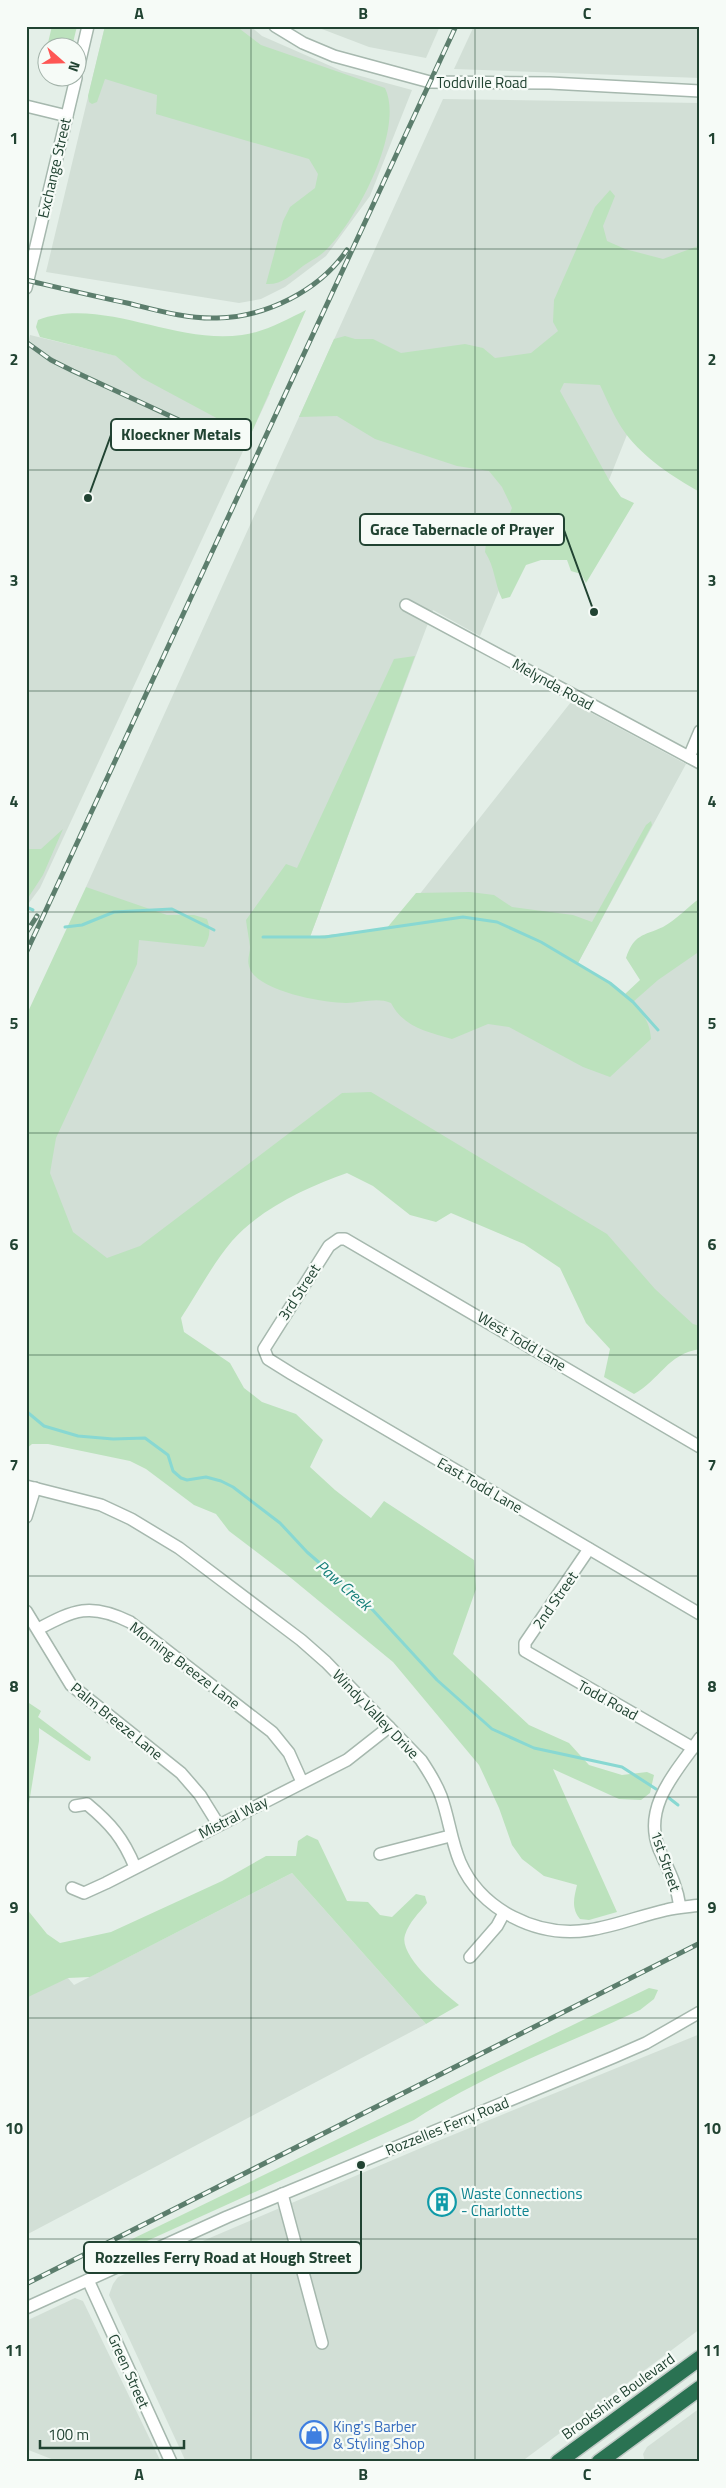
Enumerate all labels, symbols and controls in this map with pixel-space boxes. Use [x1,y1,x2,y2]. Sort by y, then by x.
text: A [134,1,144,25]
text: B [358,1,368,25]
text: C [583,1,592,25]
north arrow [38,38,88,88]
text: N [63,58,86,75]
street label: Toddville Road [436,71,528,94]
street label: Exchange Street [31,115,77,220]
text: 1 [10,126,18,150]
text: 1 [708,126,716,150]
text: 2 [10,347,18,371]
text: 2 [708,347,716,371]
callout: Kloeckner Metals [111,419,251,450]
text: Kloeckner Metals [121,422,241,446]
callout: Grace Tabernacle of Prayer [360,514,564,545]
text: Grace Tabernacle of Prayer [370,517,554,541]
text: 3 [10,568,18,592]
text: 3 [708,568,716,592]
street label: Melynda Road [508,652,598,716]
text: 4 [10,789,19,813]
text: 4 [708,789,717,813]
text: 5 [10,1011,19,1035]
text: 5 [708,1011,717,1035]
text: 6 [10,1232,19,1256]
text: 6 [708,1232,717,1256]
street label: 3rd Street [272,1259,326,1325]
street label: West Todd Lane [473,1305,571,1377]
street label: East Todd Lane [433,1451,527,1519]
text: 7 [10,1453,18,1477]
text: 7 [708,1453,716,1477]
water label: Paw Creek [311,1554,378,1617]
street label: 2nd Street [527,1566,584,1634]
street label: Morning Breeze Lane [125,1616,245,1714]
street label: Windy Valley Drive [327,1664,425,1764]
text: 8 [10,1674,19,1698]
street label: Todd Road [574,1674,642,1726]
text: 8 [708,1674,717,1698]
street label: Palm Breeze Lane [66,1676,168,1766]
street label: Mistral Way [194,1790,272,1844]
street label: 1st Street [645,1828,687,1895]
text: 9 [10,1895,19,1919]
text: 9 [708,1895,717,1919]
street label: Rozzelles Ferry Road [382,2091,512,2161]
text: 10 [5,2116,23,2140]
text: 10 [703,2116,721,2140]
place label: Waste Connections - Charlotte [461,2182,582,2222]
building icon: Waste Connections - Charlotte [427,2187,457,2217]
callout: Rozzelles Ferry Road at Hough Street [84,2242,361,2273]
text: Rozzelles Ferry Road at Hough Street [95,2245,351,2269]
street label: Green Street [102,2330,156,2413]
text: 11 [5,2338,23,2362]
text: 11 [703,2338,721,2362]
street label: Brookshire Boulevard [557,2347,679,2445]
place label: King's Barber & Styling Shop [333,2415,425,2455]
scale bar [40,2418,184,2450]
shop icon: King's Barber & Styling Shop [299,2420,329,2450]
text: 100 m [48,2423,89,2446]
text: A [134,2462,144,2486]
text: B [358,2462,368,2486]
text: C [583,2462,592,2486]

